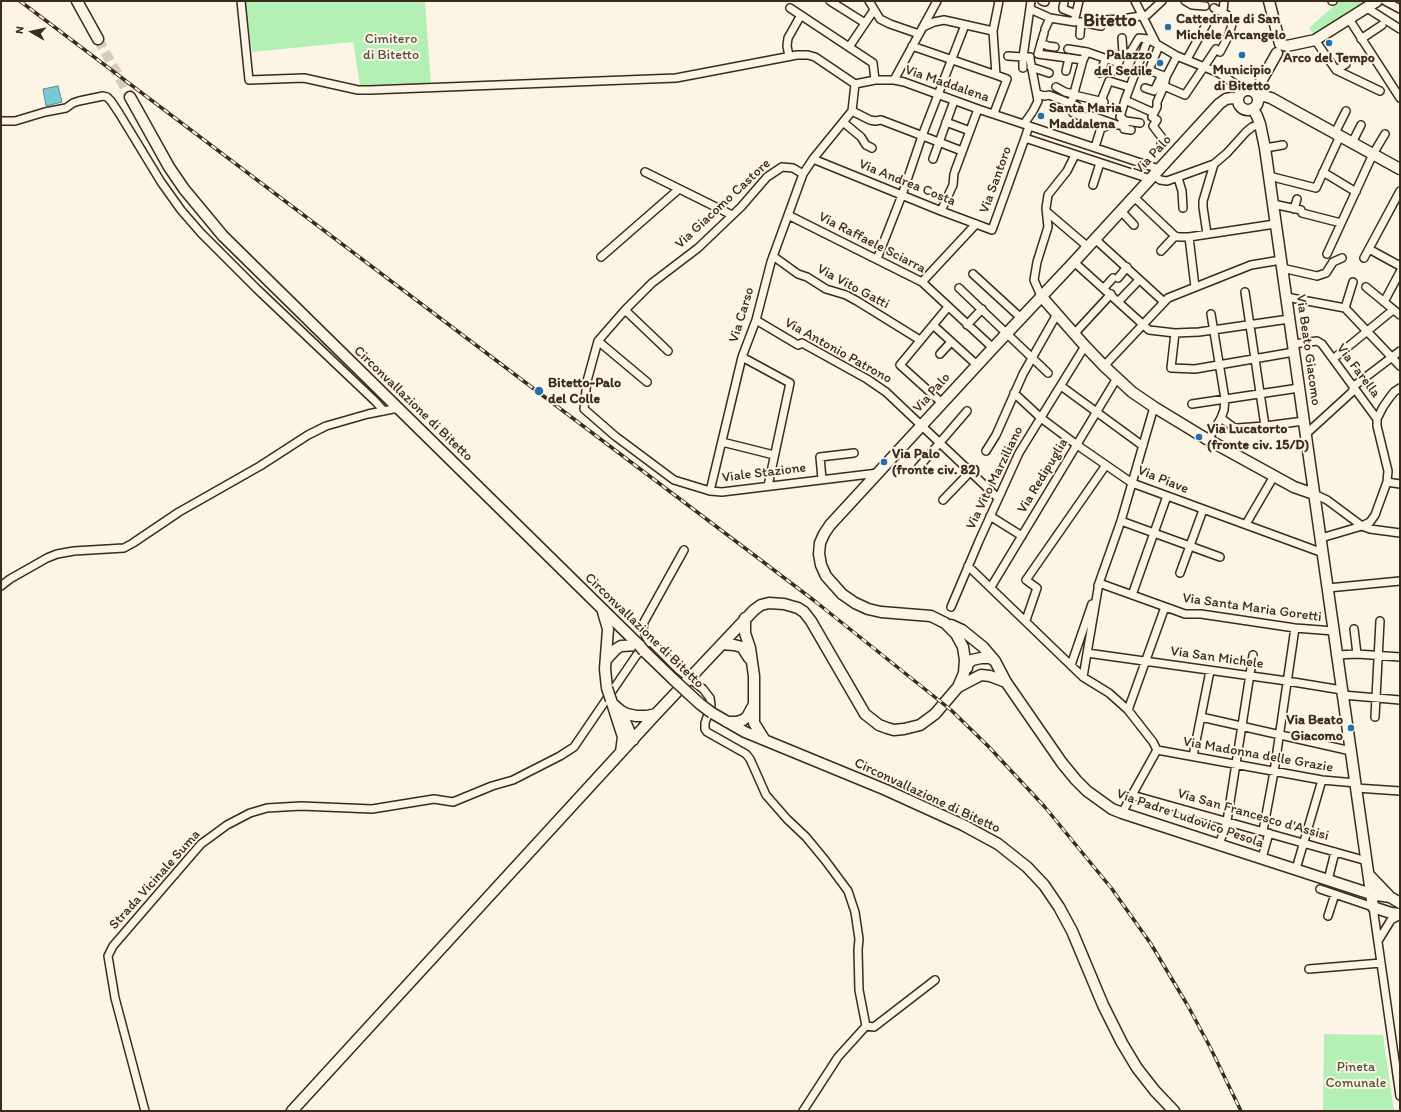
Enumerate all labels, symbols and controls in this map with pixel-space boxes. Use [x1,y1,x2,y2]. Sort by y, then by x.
district label: Bitetto [1083,10,1137,32]
place label: Cattedrale di San Michele Arcangelo [1176,11,1286,44]
north arrow [12,12,52,52]
marker: Cattedrale di San Michele Arcangelo [1163,22,1173,32]
text: N [13,25,27,35]
park label: Cimitero di Bitetto [363,31,419,64]
marker: Arco del Tempo [1324,38,1334,48]
place label: Palazzo del Sedile [1094,47,1152,80]
marker: Municipio di Bitetto [1237,50,1247,60]
place label: Arco del Tempo [1283,50,1375,66]
marker: Palazzo del Sedile [1155,58,1165,68]
street label: Via Maddalena [903,62,991,106]
place label: Municipio di Bitetto [1213,62,1271,94]
place label: Santa Maria Maddalena [1049,100,1122,132]
marker: Santa Maria Maddalena [1036,111,1046,121]
street label: Via Palo [1131,132,1175,178]
street label: Via Santoro [976,144,1016,216]
street label: Via Giacomo Castore [672,155,774,253]
street label: Via Andrea Costa [856,156,958,210]
street label: Via Raffaele Sciarra [816,209,928,277]
street label: Via Vito Gatti [814,261,892,313]
street label: Via Carso [726,285,758,345]
street label: Via Beato Giacomo [1292,293,1324,407]
street label: Via Antonio Patrono [781,314,895,388]
street label: Via Farella [1332,341,1384,401]
street label: Circonvallazione di Bitetto [350,343,476,465]
street label: Via Palo [910,370,954,416]
place label: Bitetto-Palo del Colle [548,375,621,408]
marker: Bitetto-Palo del Colle [533,385,545,397]
place label: Via Lucatorto (fronte civ. 15/D) [1207,421,1309,454]
street label: Via Vito Marziliano [963,424,1027,532]
marker: Via Lucatorto (fronte civ. 15/D) [1194,432,1204,442]
street label: Via Redipuglia [1014,435,1072,517]
place label: Via Palo (fronte civ. 82) [892,446,980,478]
marker: Via Palo (fronte civ. 82) [879,457,889,467]
street label: Viale Stazione [721,460,807,486]
street label: Via Piave [1135,462,1191,498]
street label: Circonvallazione di Bitetto [581,570,707,692]
street label: Via Santa Maria Goretti [1181,590,1323,626]
street label: Via San Michele [1169,643,1265,673]
place label: Via Beato Giacomo [1286,712,1343,744]
marker: Via Beato Giacomo [1346,723,1356,733]
street label: Via Madonna delle Grazie [1182,734,1334,776]
street label: Circonvallazione di Bitetto [851,755,1003,837]
street label: Via San Francesco d'Assisi [1175,785,1331,845]
street label: Via Padre Ludovico Pesola [1114,786,1266,852]
street label: Strada Vicinale Suma [106,827,204,933]
park label: Pineta Comunale [1326,1059,1386,1092]

